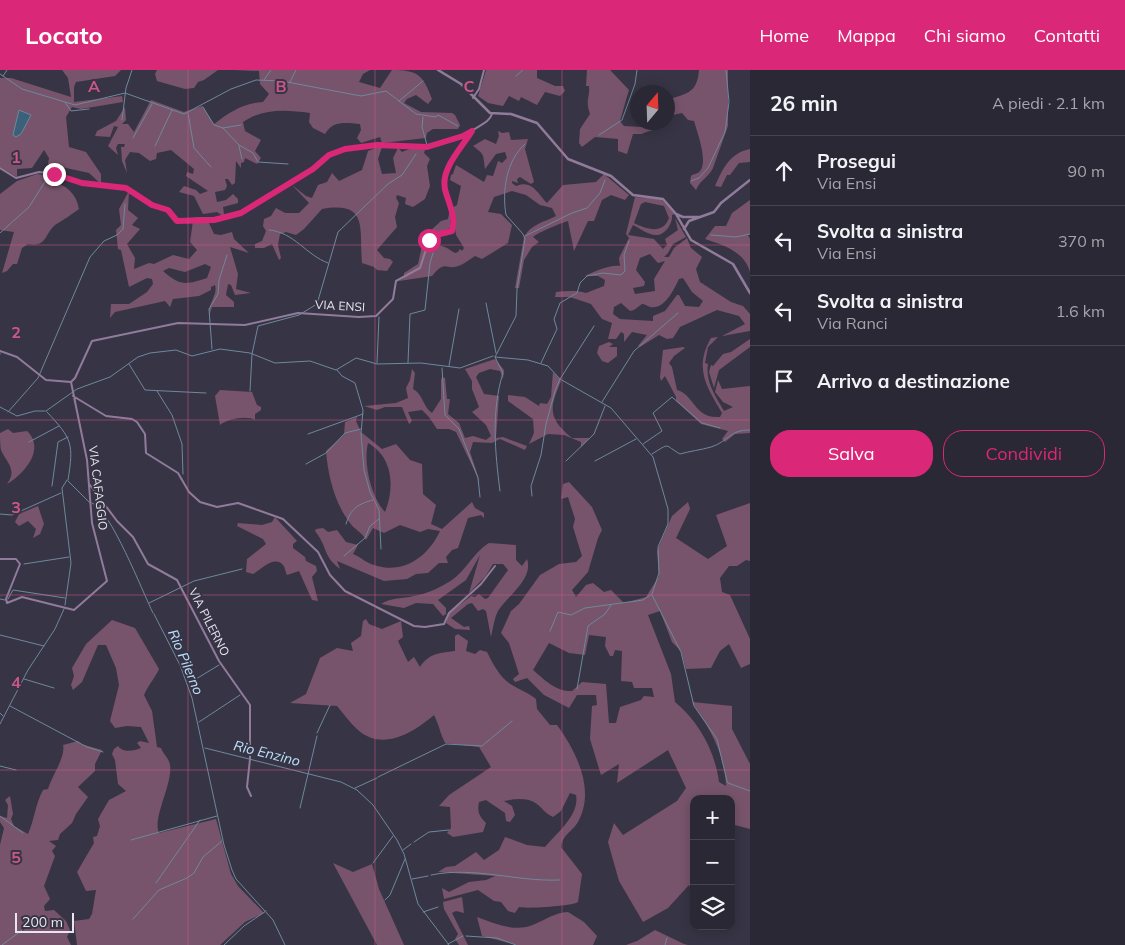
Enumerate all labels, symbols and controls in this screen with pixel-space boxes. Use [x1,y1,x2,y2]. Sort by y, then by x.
text: Locato [25,20,103,50]
text: Home [759,24,809,47]
text: Mappa [837,24,896,47]
text: Chi siamo [924,24,1006,47]
text: Contatti [1034,24,1100,47]
text: A [88,76,100,96]
text: B [275,76,287,96]
text: C [464,76,475,96]
north arrow [630,85,675,130]
text: 26 min [770,90,838,116]
text: A piedi · 2.1 km [992,93,1105,113]
text: 1 [11,147,21,167]
text: Prosegui [817,149,896,173]
icon: ahead [770,157,798,185]
text: 90 m [1068,161,1105,181]
route end [43,163,66,186]
text: Via Ensi [817,173,876,193]
text: Svolta a sinistra [817,219,963,243]
icon: left [770,227,798,255]
route start [418,229,441,252]
text: 370 m [1058,231,1105,251]
text: Via Ensi [817,243,876,263]
text: Svolta a sinistra [817,289,963,313]
street label: VIA ENSI [315,297,365,314]
icon: left [770,297,798,325]
text: 1.6 km [1056,301,1105,321]
text: Via Ranci [817,313,888,333]
text: 2 [11,322,21,342]
icon: arrive [770,367,798,395]
text: Arrivo a destinazione [817,369,1010,393]
button: Salva [770,430,933,477]
button: Condividi [943,430,1105,477]
street label: VIA CAFAGGIO [86,445,111,531]
text: 3 [11,497,21,517]
street label: VIA PILERNO [186,585,233,658]
water label: Rio Pilerno [164,627,208,697]
text: 4 [11,672,21,692]
water label: Rio Enzino [232,736,302,770]
map controls [690,795,735,930]
button: + [690,795,735,840]
button: − [690,840,735,885]
text: 5 [11,847,21,867]
button: layers [690,885,735,930]
scale bar [15,910,74,933]
text: 200 m [22,913,63,931]

